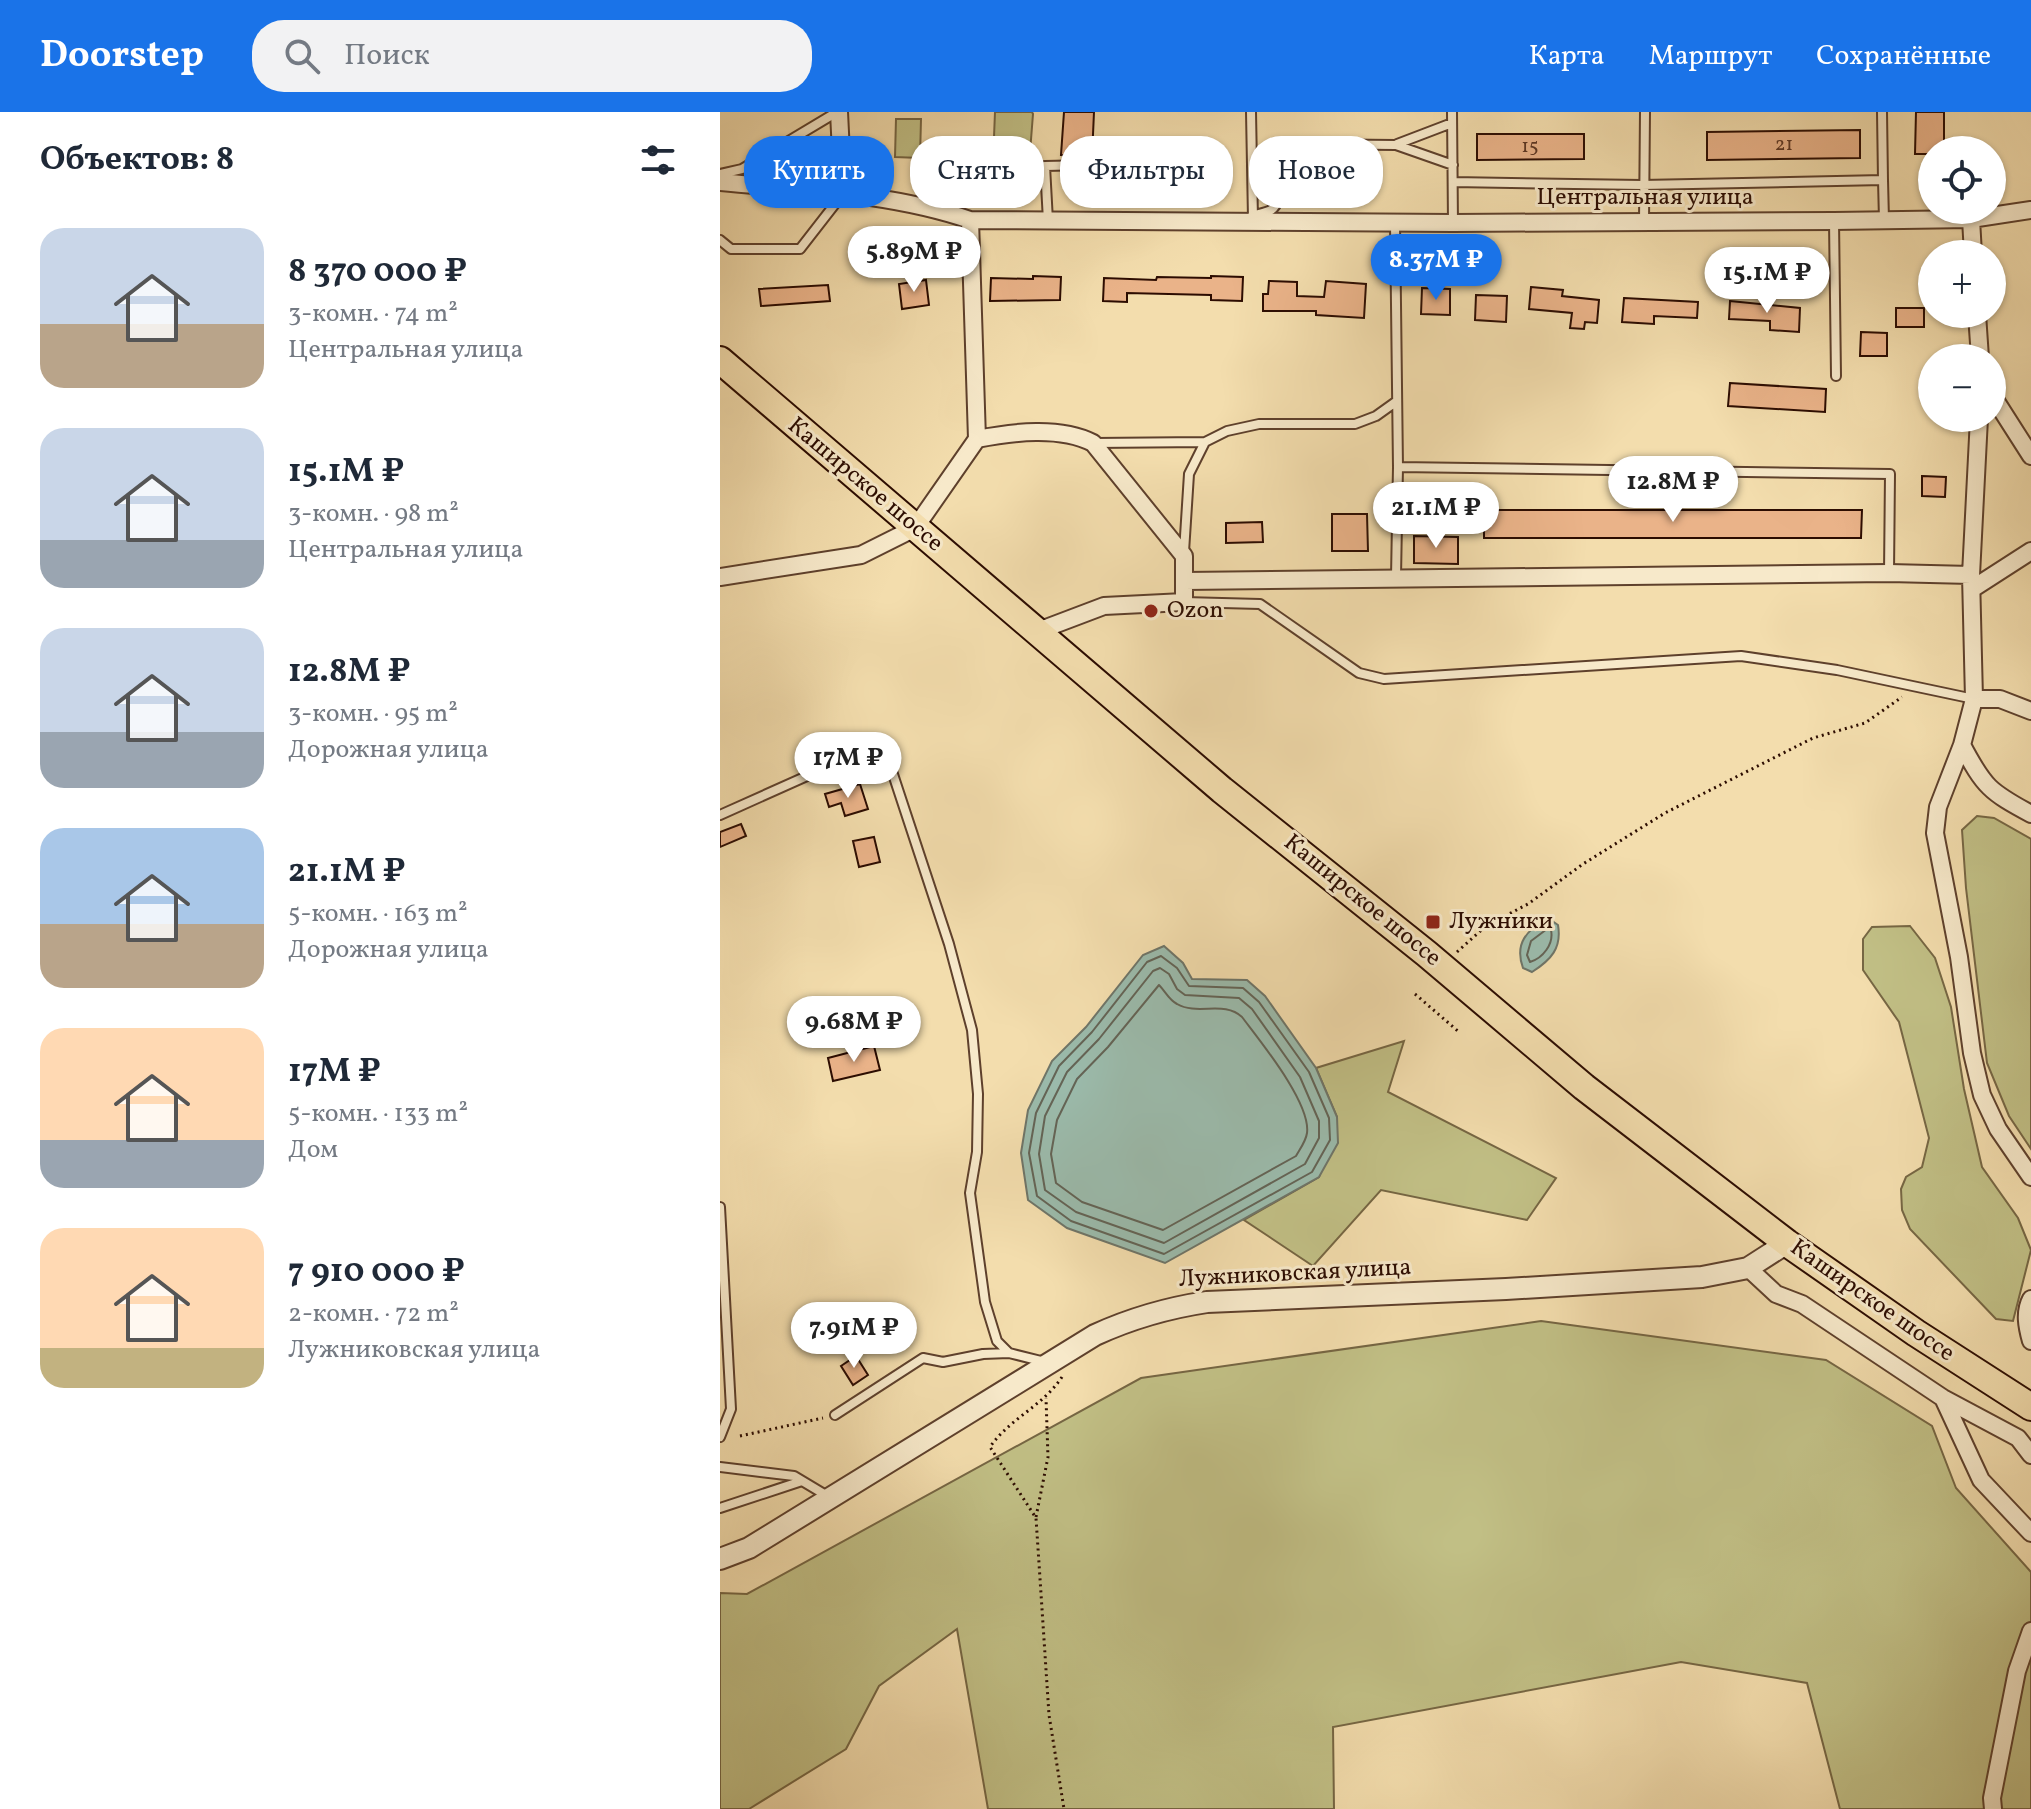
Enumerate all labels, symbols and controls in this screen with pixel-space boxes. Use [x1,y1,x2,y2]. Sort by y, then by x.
search box [252,20,812,92]
text: Doorstep [40,30,204,83]
icon: search [280,34,324,78]
text: Поиск [344,35,430,77]
text: Карта [1529,37,1605,76]
text: Маршрут [1649,37,1772,76]
text: Сохранённые [1816,37,1991,76]
house number: 21 [1775,131,1793,159]
house number: 15 [1521,133,1539,161]
chip: Купить [744,136,894,208]
chip: Снять [910,136,1044,208]
chip: Фильтры [1060,136,1233,208]
chip: Новое [1249,136,1383,208]
map controls [1918,136,2006,432]
button: locate [1918,136,2006,224]
text: Объектов: 8 [40,137,234,184]
icon: filters [636,138,680,182]
street label: Центральная улица [1536,181,1754,215]
pin: 5.89M ₽ [840,226,988,294]
text: 5.89M ₽ [866,234,962,270]
pin: 8.37M ₽ [1362,234,1510,302]
button: + [1918,240,2006,328]
text: 8.37M ₽ [1389,242,1483,278]
pin: 15.1M ₽ [1693,247,1841,315]
text: 8 370 000 ₽ [288,249,467,296]
text: 15.1M ₽ [1723,255,1811,291]
icon: home [104,260,200,356]
text: 3-комн. · 74 m² [288,296,458,332]
text: Центральная улица [288,332,523,368]
button: − [1918,344,2006,432]
street label: Каширское шоссе [780,410,950,560]
text: 15.1M ₽ [288,449,404,496]
pin: 12.8M ₽ [1599,456,1747,524]
icon: home [104,460,200,556]
text: 12.8M ₽ [1626,464,1720,500]
pin: 21.1M ₽ [1362,482,1510,550]
text: 21.1M ₽ [1391,490,1481,526]
text: 3-комн. · 98 m² [288,496,459,532]
text: Центральная улица [288,532,523,568]
place label: Ozon [1167,594,1224,628]
marker: Ozon [1142,602,1160,620]
text: 12.8M ₽ [288,649,411,696]
icon: home [104,660,200,756]
text: 3-комн. · 95 m² [288,696,458,732]
text: Дорожная улица [288,732,489,768]
pin: 17M ₽ [792,732,904,800]
text: 17M ₽ [812,740,884,776]
street label: Каширское шоссе [1276,827,1448,975]
text: 21.1M ₽ [288,849,406,896]
icon: home [104,860,200,956]
text: 5-комн. · 163 m² [288,896,468,932]
place label: Лужники [1449,905,1553,939]
marker: Лужники [1424,913,1442,931]
text: Дорожная улица [288,932,489,968]
pin: 9.68M ₽ [780,996,928,1064]
text: 9.68M ₽ [805,1004,903,1040]
text: 17M ₽ [288,1049,381,1096]
icon: home [104,1060,200,1156]
text: 5-комн. · 133 m² [288,1096,468,1132]
text: Дом [288,1132,338,1168]
street label: Каширское шоссе [1783,1231,1961,1371]
text: 7 910 000 ₽ [288,1249,465,1296]
street label: Лужниковская улица [1178,1251,1412,1297]
icon: home [104,1260,200,1356]
text: 2-комн. · 72 m² [288,1296,459,1332]
pin: 7.91M ₽ [780,1302,928,1370]
text: 7.91M ₽ [809,1310,899,1346]
text: Лужниковская улица [288,1332,540,1368]

